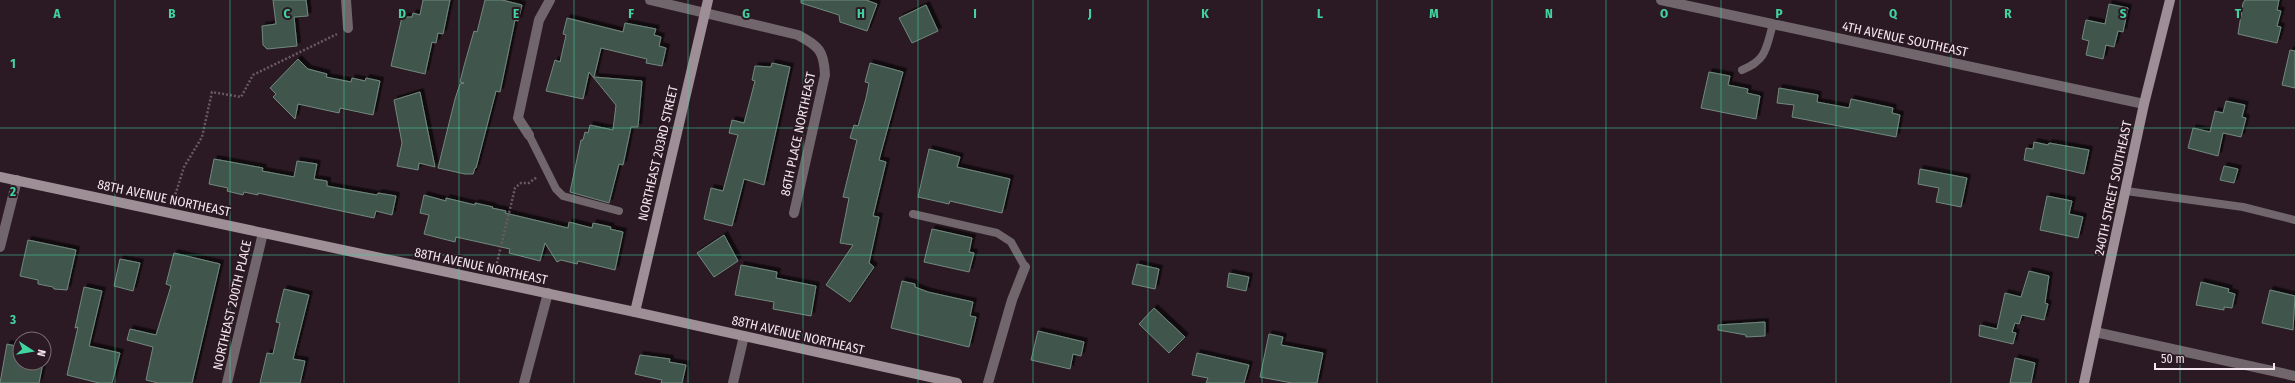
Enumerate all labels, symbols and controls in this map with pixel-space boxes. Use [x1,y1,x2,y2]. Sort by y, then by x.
text: A [52,6,61,21]
text: B [168,6,176,21]
text: C [284,6,291,21]
text: D [398,6,406,21]
text: E [513,6,519,21]
text: F [628,6,634,21]
text: G [742,6,750,21]
text: H [857,6,865,21]
text: I [973,6,977,21]
text: J [1087,6,1092,21]
text: K [1201,6,1209,21]
text: L [1317,6,1323,21]
text: M [1429,6,1439,21]
text: N [1545,6,1553,21]
text: O [1660,6,1668,21]
text: P [1775,6,1783,21]
text: Q [1889,6,1898,21]
text: R [2004,6,2012,21]
text: S [2120,6,2127,21]
text: T [2235,6,2242,21]
street label: 4TH AVENUE SOUTHEAST [1841,18,1969,60]
text: 1 [10,56,16,71]
street label: 86TH PLACE NORTHEAST [778,71,818,197]
street label: NORTHEAST 203RD STREET [635,84,681,222]
street label: 240TH STREET SOUTHEAST [2091,119,2135,257]
street label: 88TH AVENUE NORTHEAST [96,177,232,219]
text: 2 [9,184,16,199]
street label: NORTHEAST 200TH PLACE [210,239,254,371]
street label: 88TH AVENUE NORTHEAST [413,245,549,287]
text: 3 [9,312,16,327]
street label: 88TH AVENUE NORTHEAST [730,312,866,358]
north arrow [12,331,52,371]
scale bar [2155,345,2274,371]
text: N [34,348,48,358]
text: 50 m [2161,352,2185,366]

